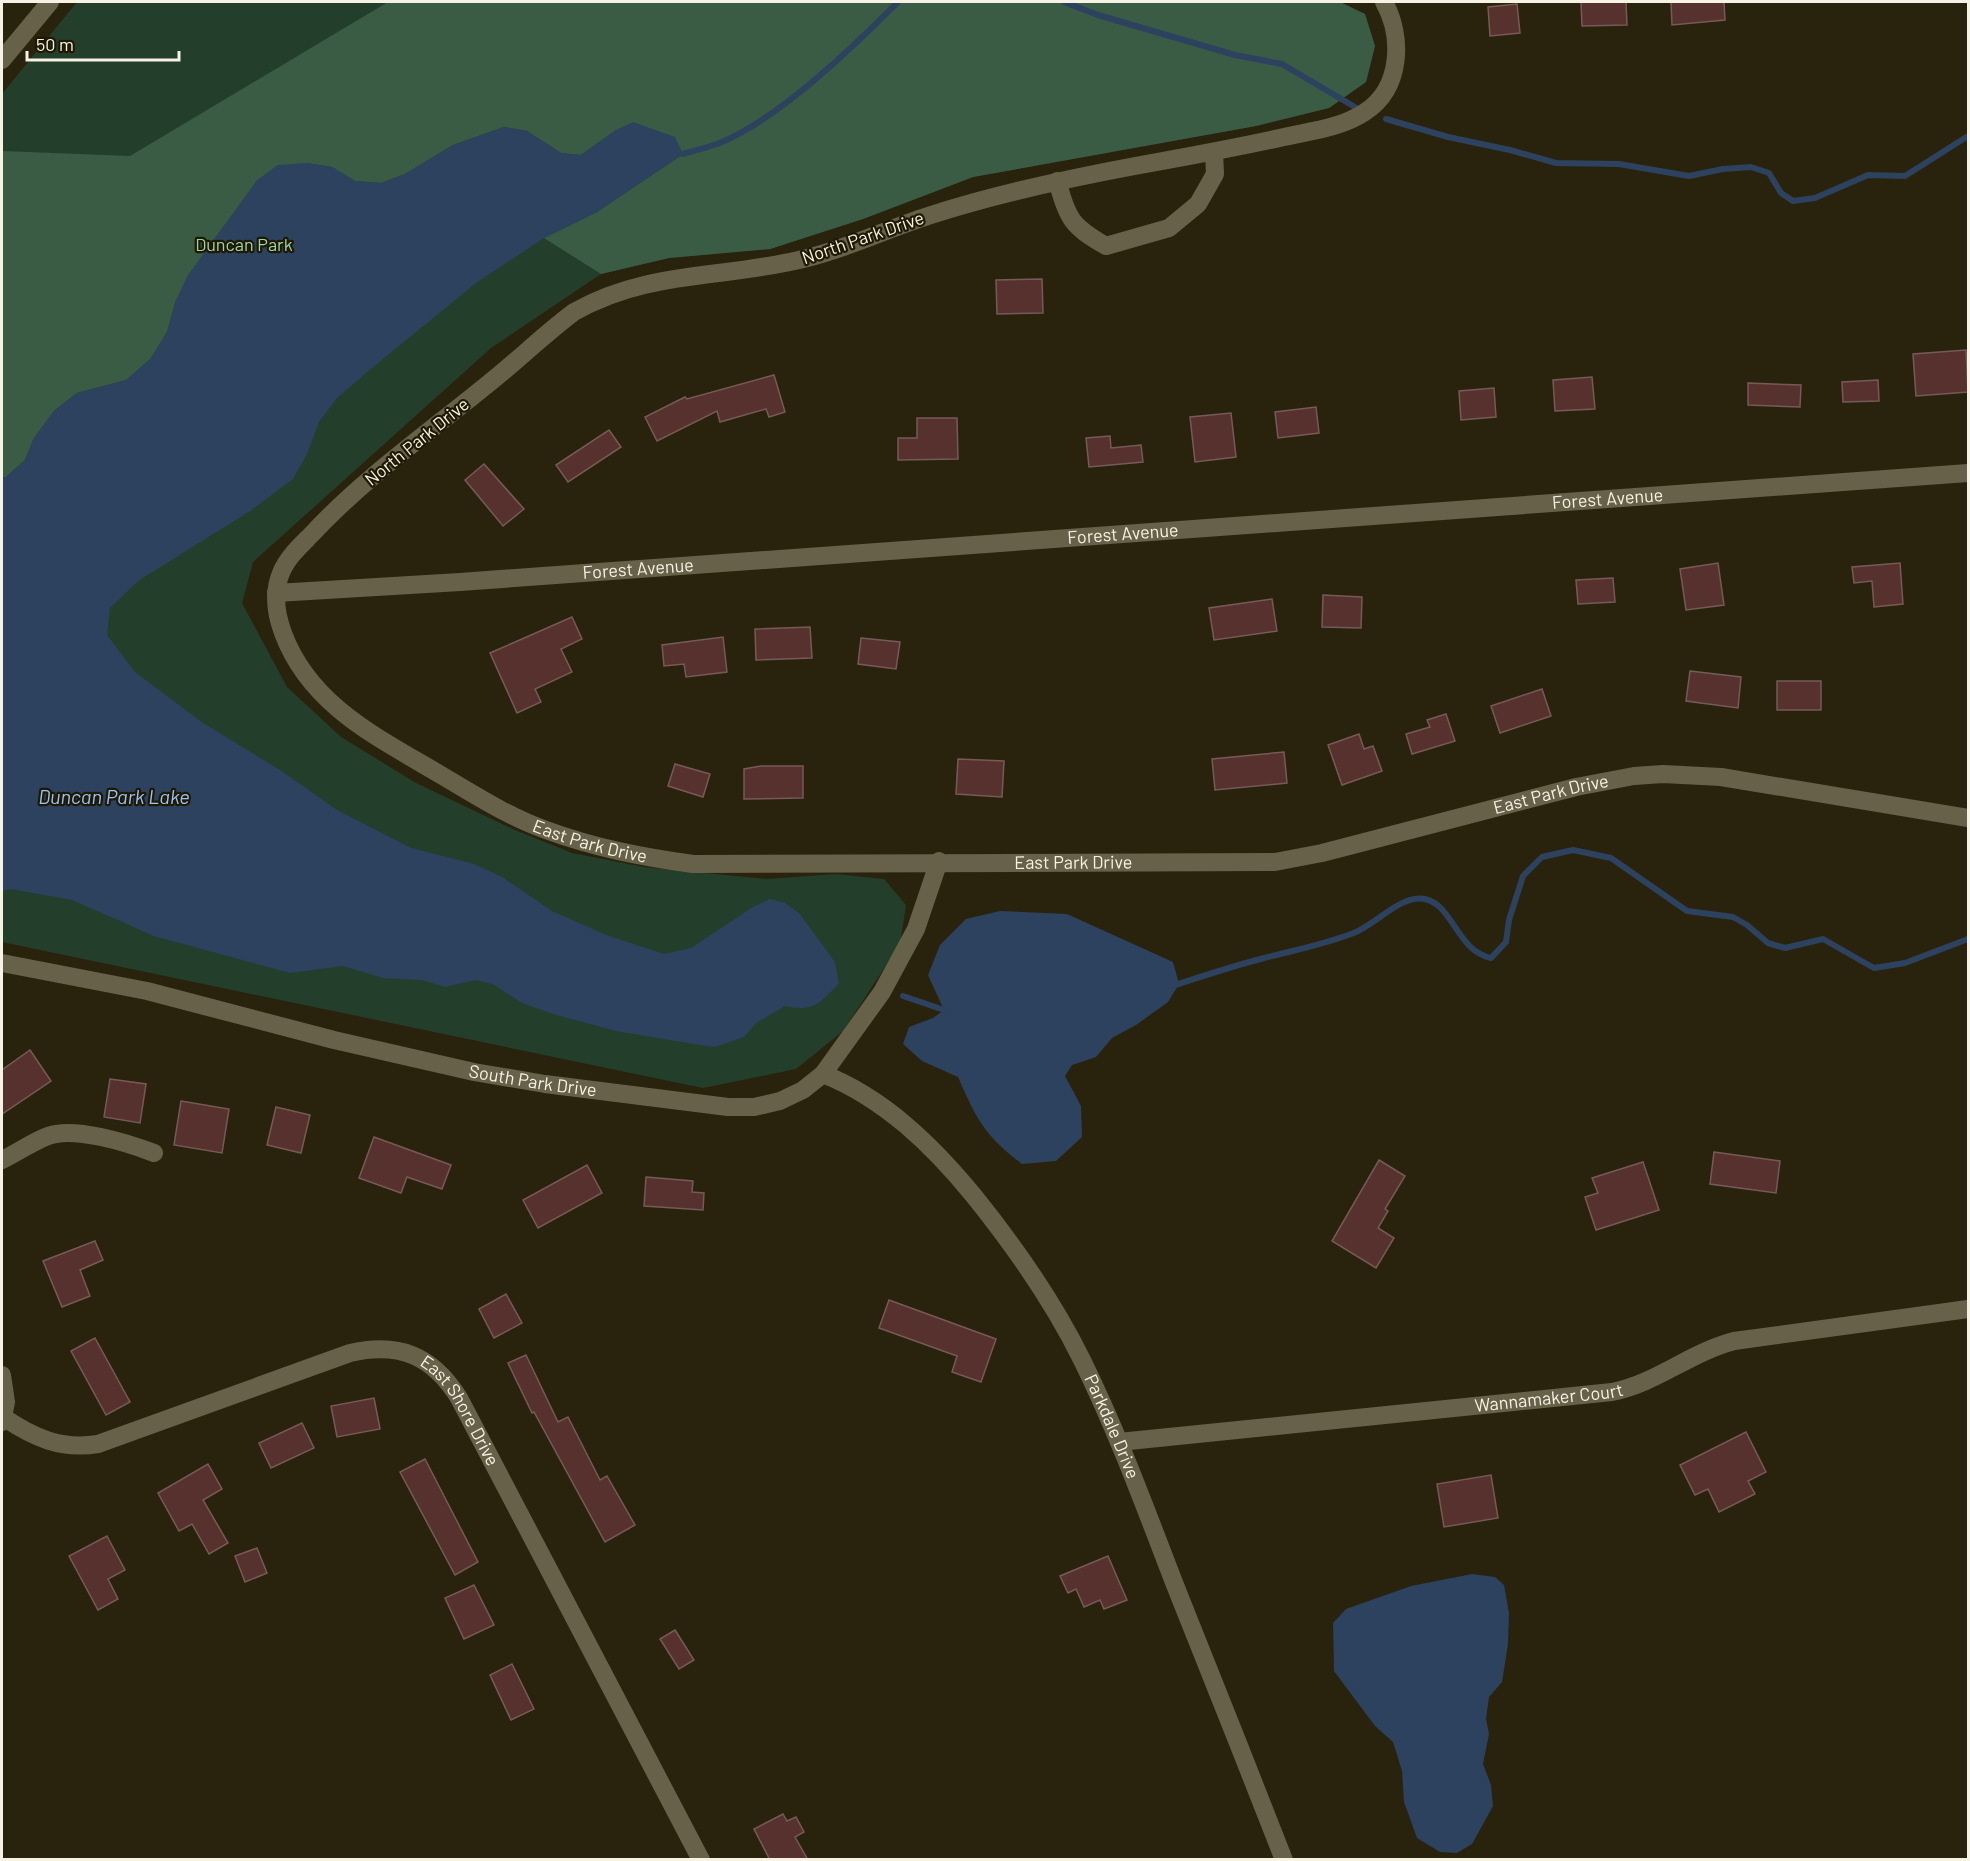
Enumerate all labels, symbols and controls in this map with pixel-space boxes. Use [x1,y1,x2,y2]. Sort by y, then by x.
scale bar [27,24,178,62]
text: 50 m [36,33,74,55]
street label: North Park Drive [799,206,927,268]
park label: Duncan Park [195,233,293,255]
street label: North Park Drive [360,392,473,490]
street label: Forest Avenue [1551,483,1664,513]
street label: Forest Avenue [1067,518,1179,548]
street label: Forest Avenue [582,553,694,583]
street label: East Park Drive [1491,769,1610,818]
water label: Duncan Park Lake [38,784,190,808]
street label: East Park Drive [530,814,649,867]
street label: East Park Drive [1014,850,1132,873]
street label: South Park Drive [467,1059,598,1100]
street label: East Shore Drive [417,1350,505,1469]
street label: Parkdale Drive [1080,1370,1145,1482]
street label: Wannamaker Court [1473,1378,1625,1416]

